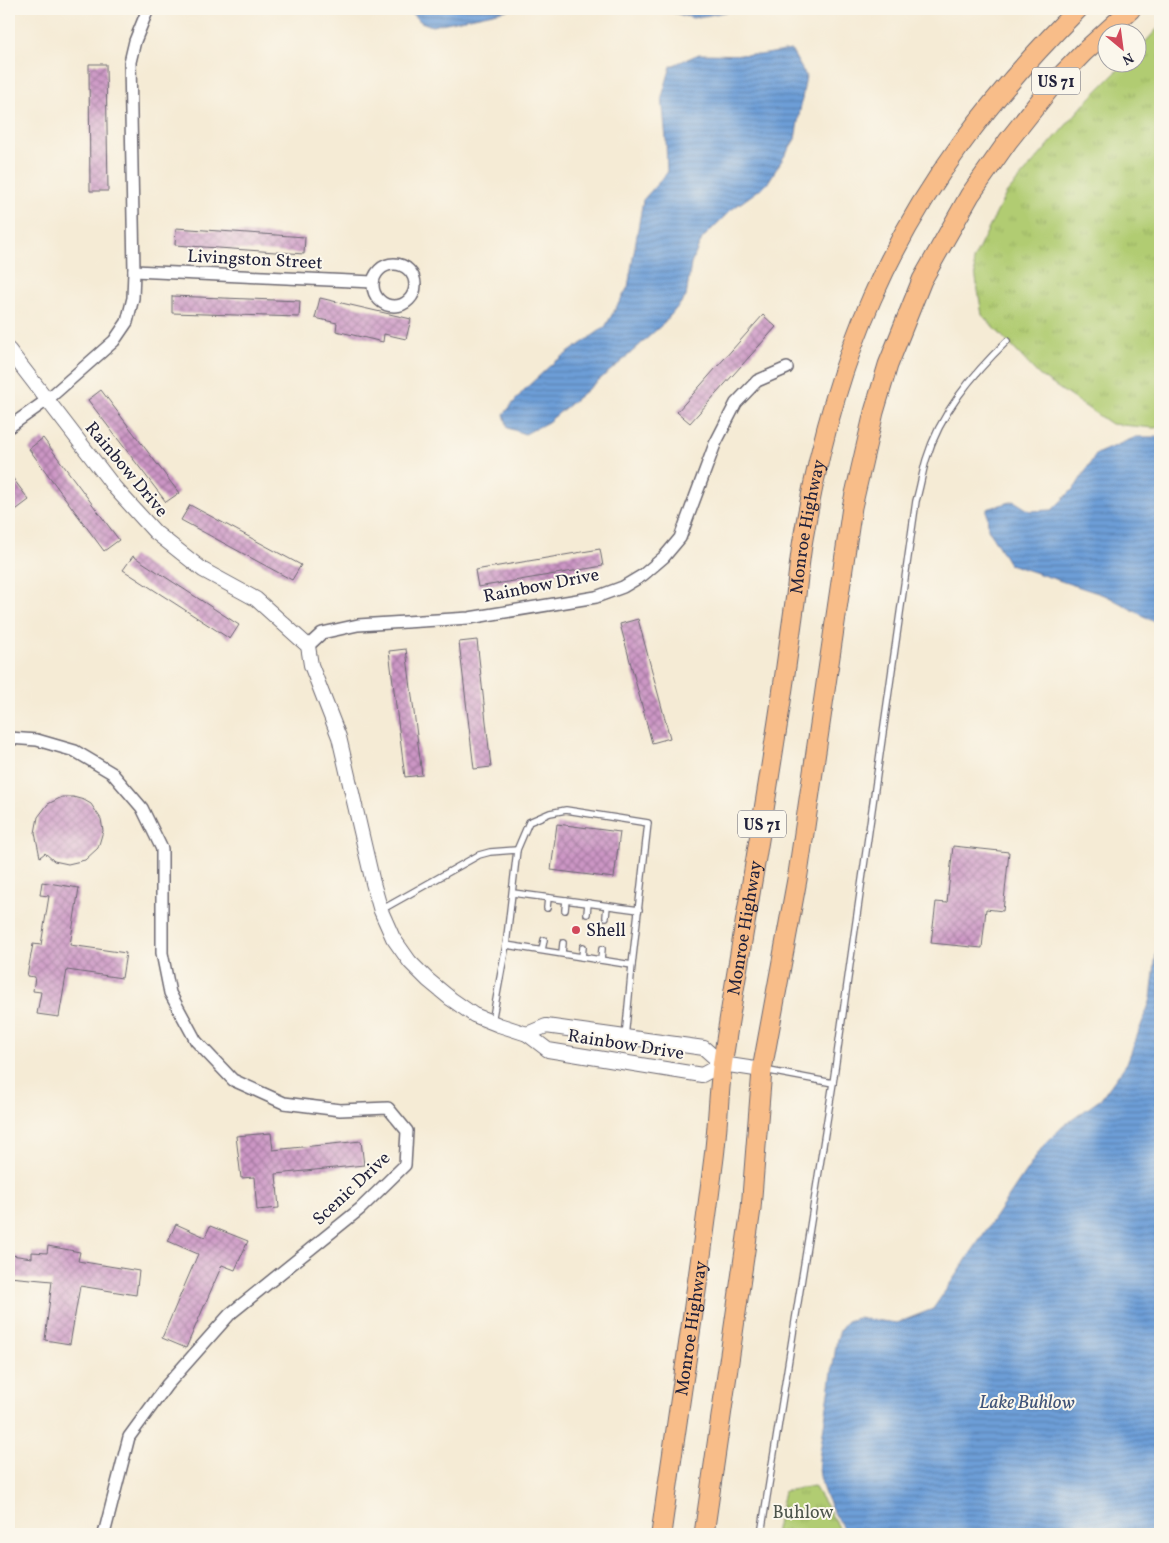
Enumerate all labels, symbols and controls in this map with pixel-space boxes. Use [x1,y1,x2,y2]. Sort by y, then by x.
north arrow [1096,22,1146,72]
text: N [1119,47,1137,69]
road number: US 71 [1032,68,1080,94]
street label: Livingston Street [187,244,323,277]
street label: Rainbow Drive [78,417,173,523]
street label: Monroe Highway [785,457,833,595]
street label: Rainbow Drive [481,563,601,610]
road number: US 71 [738,811,786,838]
street label: Monroe Highway [722,859,769,997]
place label: Shell [586,919,626,944]
marker: Shell [570,924,582,936]
street label: Rainbow Drive [566,1024,686,1067]
street label: Scenic Drive [308,1146,396,1232]
street label: Monroe Highway [670,1259,714,1398]
water label: Lake Buhlow [979,1390,1075,1416]
park label: Buhlow [773,1501,833,1526]

